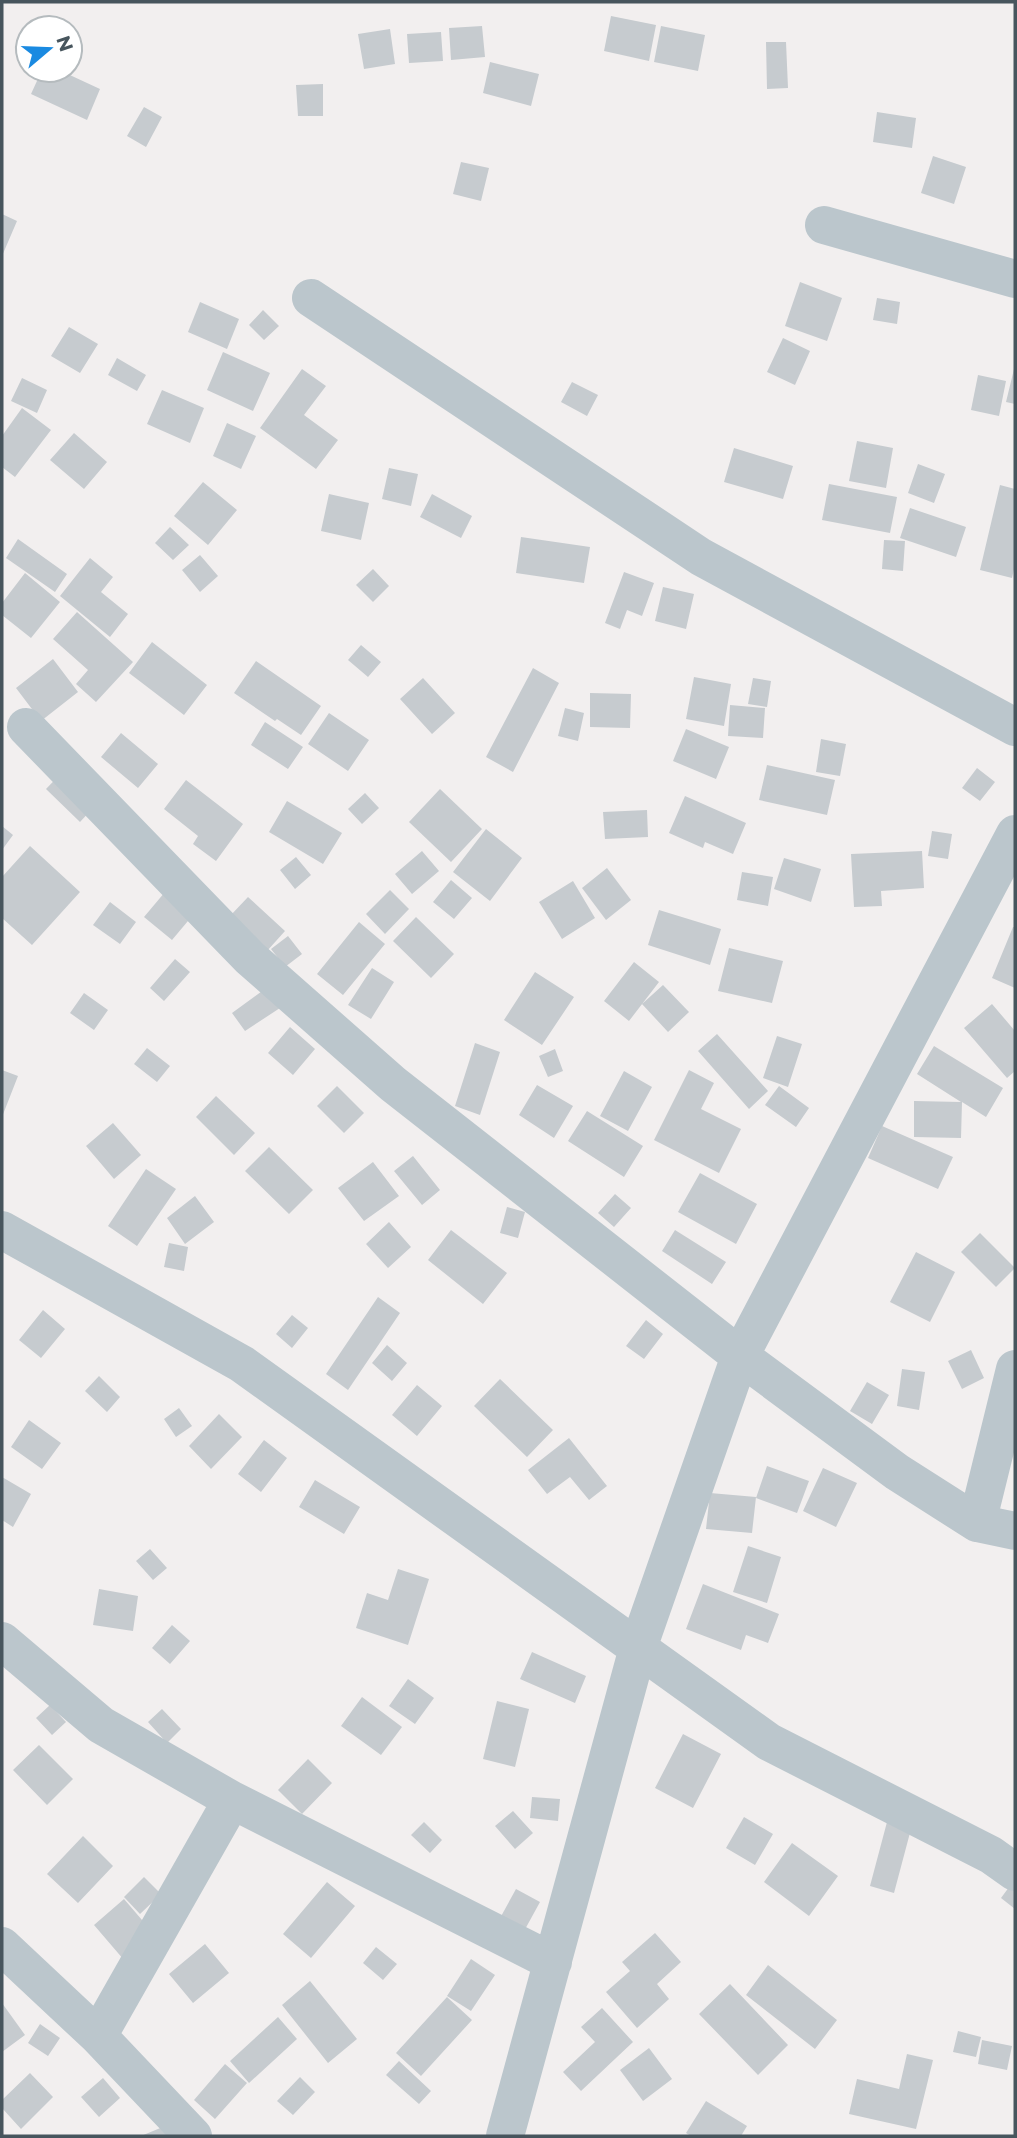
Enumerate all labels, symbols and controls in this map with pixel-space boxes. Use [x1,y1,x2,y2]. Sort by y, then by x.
north arrow [14,14,84,84]
text: N [51,33,78,55]

